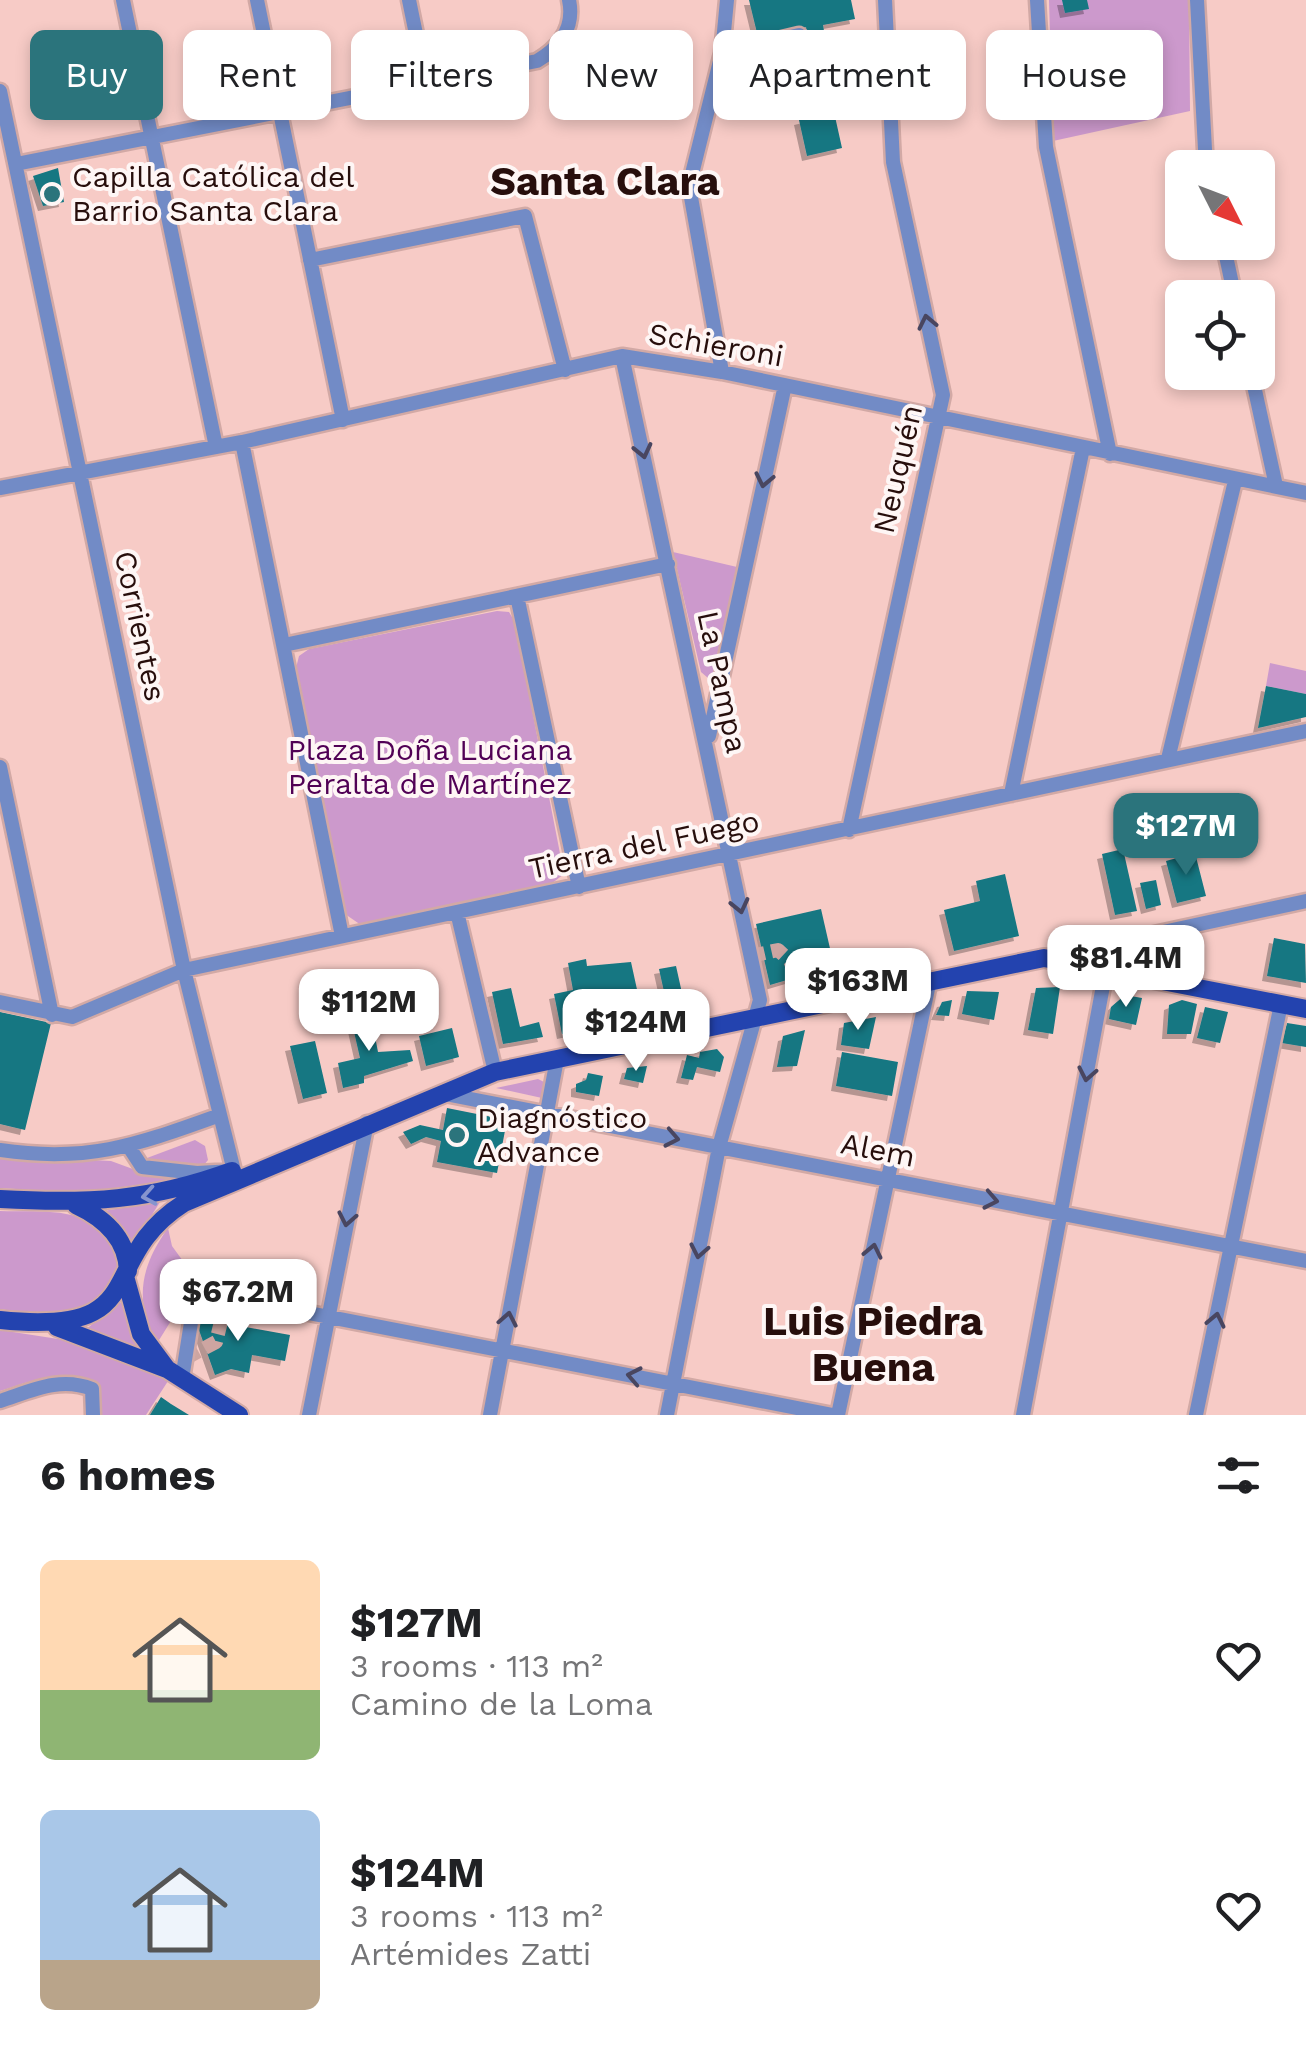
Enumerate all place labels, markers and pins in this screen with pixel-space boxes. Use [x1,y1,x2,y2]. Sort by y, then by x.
place label: Capilla Católica del Barrio Santa Clara [72,159,355,228]
marker: Capilla Católica del Barrio Santa Clara [41,183,63,205]
pin: $127M [1116,793,1256,878]
pin: $81.4M [1045,925,1207,1010]
pin: $163M [788,948,928,1033]
pin: $112M [299,969,439,1054]
pin: $124M [566,989,706,1074]
place label: Diagnóstico Advance [477,1100,647,1169]
marker: Diagnóstico Advance [446,1124,468,1146]
pin: $67.2M [157,1259,319,1344]

